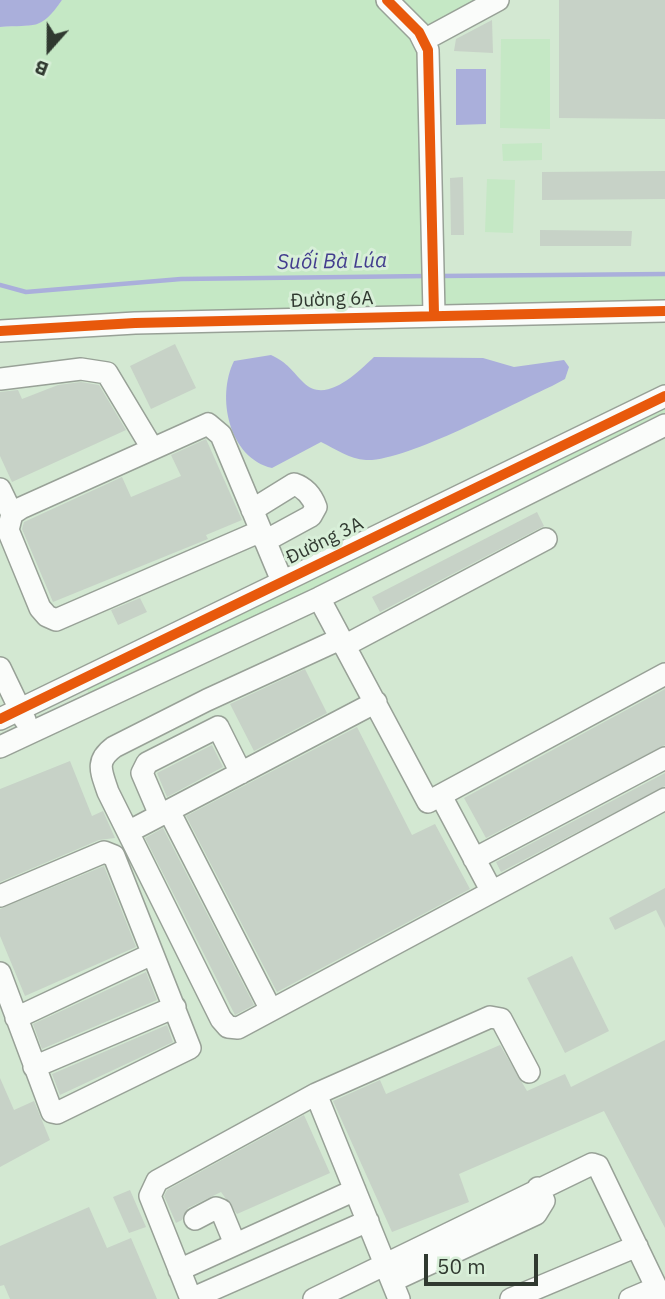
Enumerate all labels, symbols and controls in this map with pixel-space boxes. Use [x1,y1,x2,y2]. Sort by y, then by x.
north arrow [14,14,84,84]
text: B [31,55,52,82]
water label: Suối Bà Lúa [277,248,387,276]
street label: Đường 6A [290,287,374,313]
street label: Đường 3A [283,513,367,569]
scale bar [427,1240,541,1284]
text: 50 m [437,1252,486,1280]

